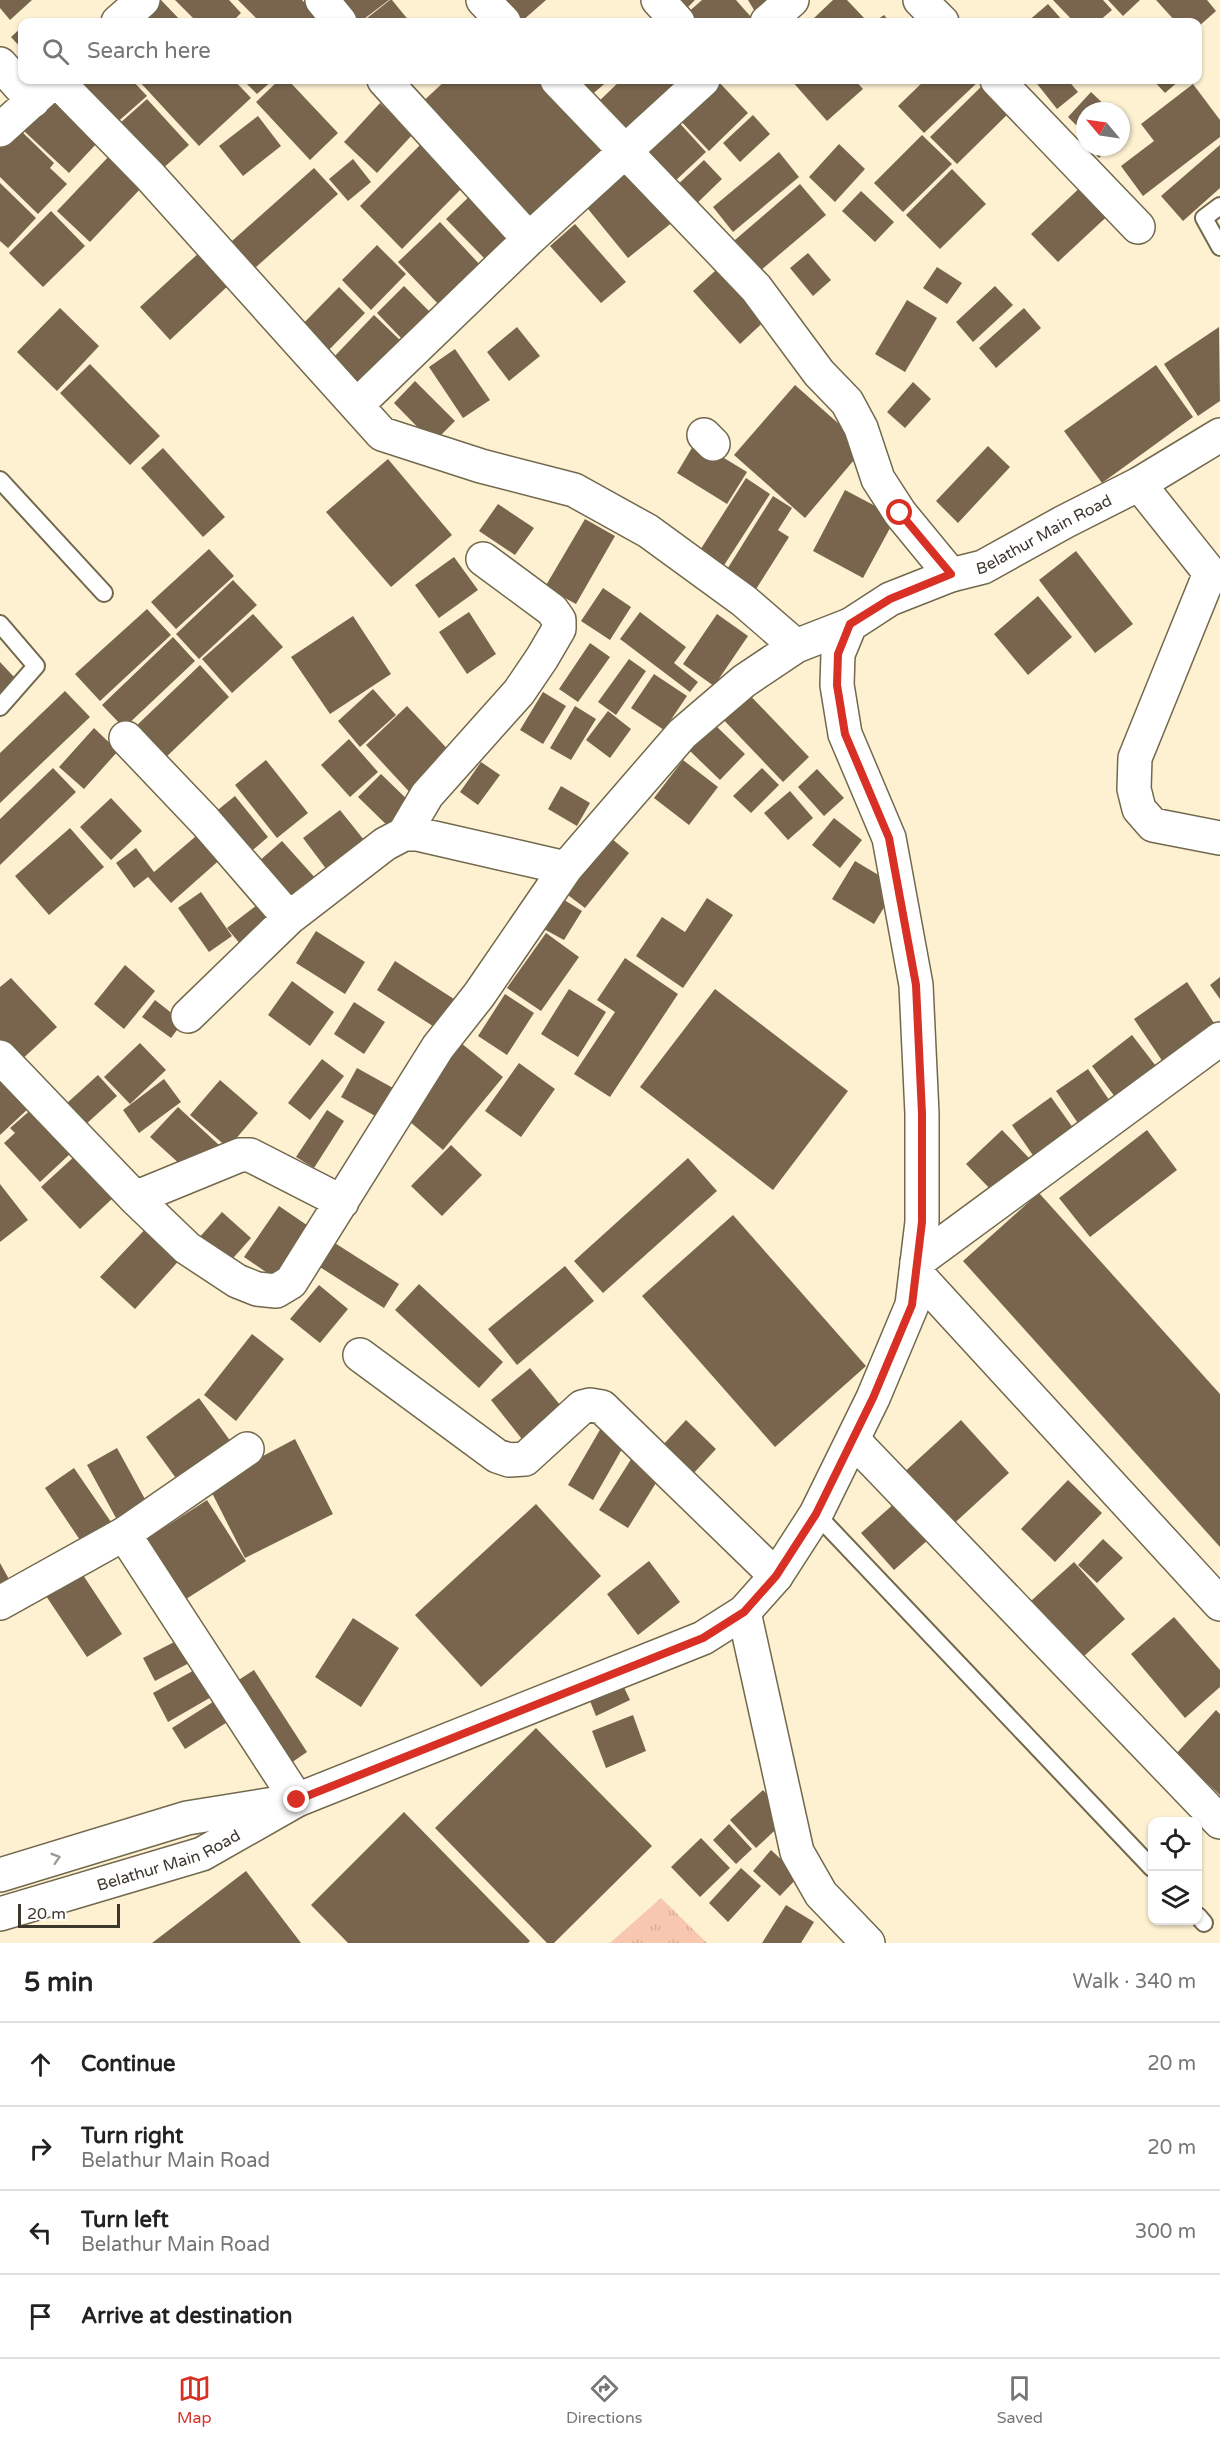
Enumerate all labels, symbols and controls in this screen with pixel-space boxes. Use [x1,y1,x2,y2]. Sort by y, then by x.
search box [18,18,1202,84]
icon: search [39,35,72,68]
text: Search here [87,38,211,64]
north arrow [1076,102,1130,156]
street label: Belathur Main Road [974,491,1115,579]
route start [886,499,912,525]
route end [283,1786,309,1812]
map controls [1148,1817,1202,1925]
button: locate [1148,1817,1202,1871]
street label: Belathur Main Road [95,1825,244,1896]
one-way arrow [50,1853,61,1865]
button: layers [1148,1871,1202,1925]
scale bar [18,1901,120,1928]
text: 20 m [27,1904,66,1924]
text: 5 min [24,1967,93,1998]
text: Walk · 340 m [1073,1970,1196,1994]
icon: ahead [24,2048,57,2081]
text: Continue [81,2051,176,2077]
text: 20 m [1147,2052,1196,2076]
text: Turn right [81,2123,183,2149]
icon: right [24,2132,57,2165]
text: 20 m [1147,2136,1196,2160]
text: Belathur Main Road [81,2149,270,2173]
text: Turn left [81,2207,169,2233]
icon: left [24,2216,57,2249]
text: 300 m [1135,2220,1196,2244]
text: Belathur Main Road [81,2233,270,2257]
icon: arrive [24,2300,57,2333]
text: Arrive at destination [81,2303,292,2329]
tab: Map [177,2372,212,2428]
tab: Directions [566,2372,642,2428]
tab: Saved [997,2372,1043,2428]

